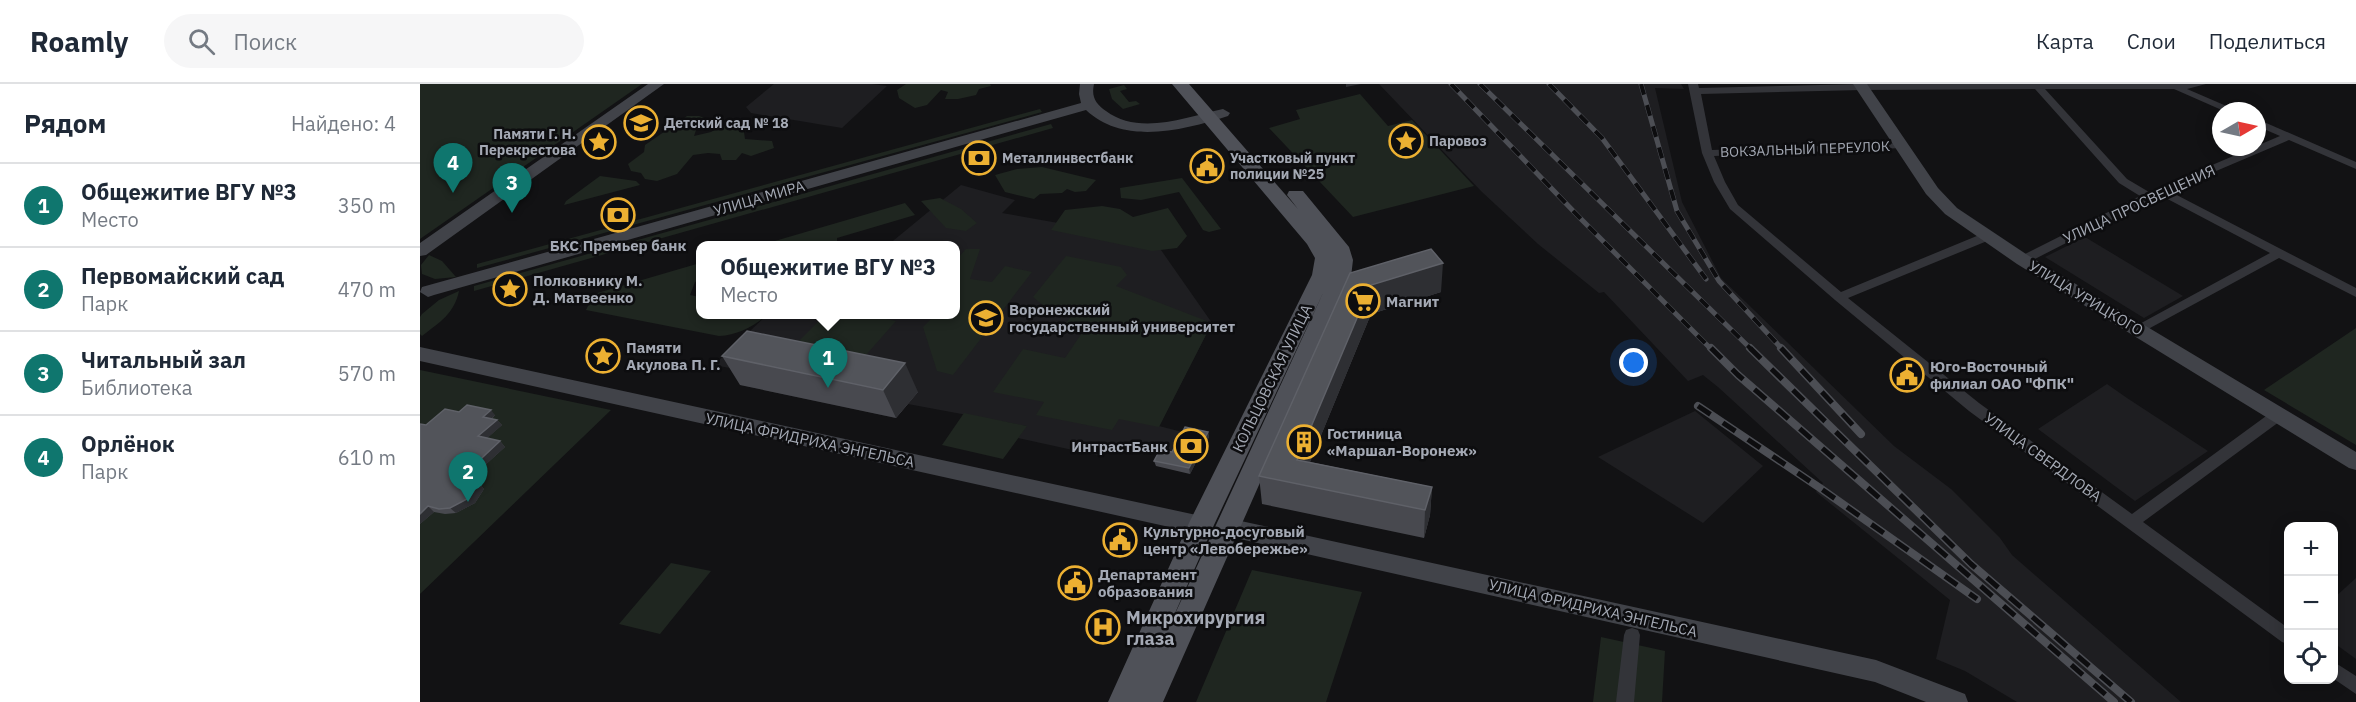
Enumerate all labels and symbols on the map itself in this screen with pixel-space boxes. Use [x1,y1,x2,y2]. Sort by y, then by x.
north arrow [2212,102,2266,156]
school or university icon: Детский сад № 18 [623,105,659,141]
place label: Детский сад № 18 [664,114,789,132]
place icon: Паровоз [1388,123,1424,159]
place icon: Памяти Г. Н. Перекрестова [581,124,617,160]
place label: Памяти Г. Н. Перекрестова [479,125,576,159]
place label: Паровоз [1429,132,1487,150]
street label: ВОКЗАЛЬНЫЙ ПЕРЕУЛОК [1720,136,1890,161]
bank icon: Металлинвестбанк [961,140,997,176]
pin: 4 [434,144,472,193]
public building icon: Участковый пункт полиции №25 [1189,148,1225,184]
place label: Металлинвестбанк [1002,149,1133,167]
place label: Участковый пункт полиции №25 [1230,149,1355,183]
street label: УЛИЦА ПРОСВЕЩЕНИЯ [2060,160,2218,248]
pin: 3 [492,164,532,213]
street label: УЛИЦА МИРА [711,176,807,220]
bank icon: БКС Премьер банк [600,197,636,233]
place label: БКС Премьер банк [550,236,686,255]
street label: УЛИЦА УРИЦКОГО [2025,256,2147,340]
place icon: Полковнику М. Д. Матвеенко [492,271,528,307]
place label: Полковнику М. Д. Матвеенко [533,271,643,307]
supermarket icon: Магнит [1345,283,1381,319]
place label: Магнит [1386,292,1440,311]
school or university icon: Воронежский государственный университет [968,300,1004,336]
place label: Воронежский государственный университет [1009,300,1236,336]
street label: КОЛЬЦОВСКАЯ УЛИЦА [1228,301,1316,455]
place icon: Памяти Акулова П. Г. [585,338,621,374]
place label: Памяти Акулова П. Г. [626,338,721,374]
pin: 1 [808,338,848,388]
your location [1619,348,1648,377]
public building icon: Юго-Восточный филиал ОАО "ФПК" [1889,357,1925,393]
place label: Юго-Восточный филиал ОАО "ФПК" [1930,357,2074,393]
street label: УЛИЦА СВЕРДЛОВА [1981,408,2106,506]
street label: УЛИЦА ФРИДРИХА ЭНГЕЛЬСА [704,409,917,472]
building icon: Гостиница «Маршал-Воронеж» [1286,424,1322,460]
place label: Гостиница «Маршал-Воронеж» [1327,424,1477,460]
bank icon: ИнтрастБанк [1173,428,1209,464]
place label: ИнтрастБанк [1071,437,1168,456]
pin: 2 [448,452,488,502]
public building icon: Культурно-досуговый центр «Левобережье» [1102,522,1138,558]
place label: Культурно-досуговый центр «Левобережье» [1143,522,1308,558]
public building icon: Департамент образования [1057,565,1093,601]
place label: Департамент образования [1098,565,1197,601]
street label: УЛИЦА ФРИДРИХА ЭНГЕЛЬСА [1487,575,1700,641]
place label: Микрохирургия глаза [1126,606,1265,650]
hospital icon: Микрохирургия глаза [1085,609,1121,645]

